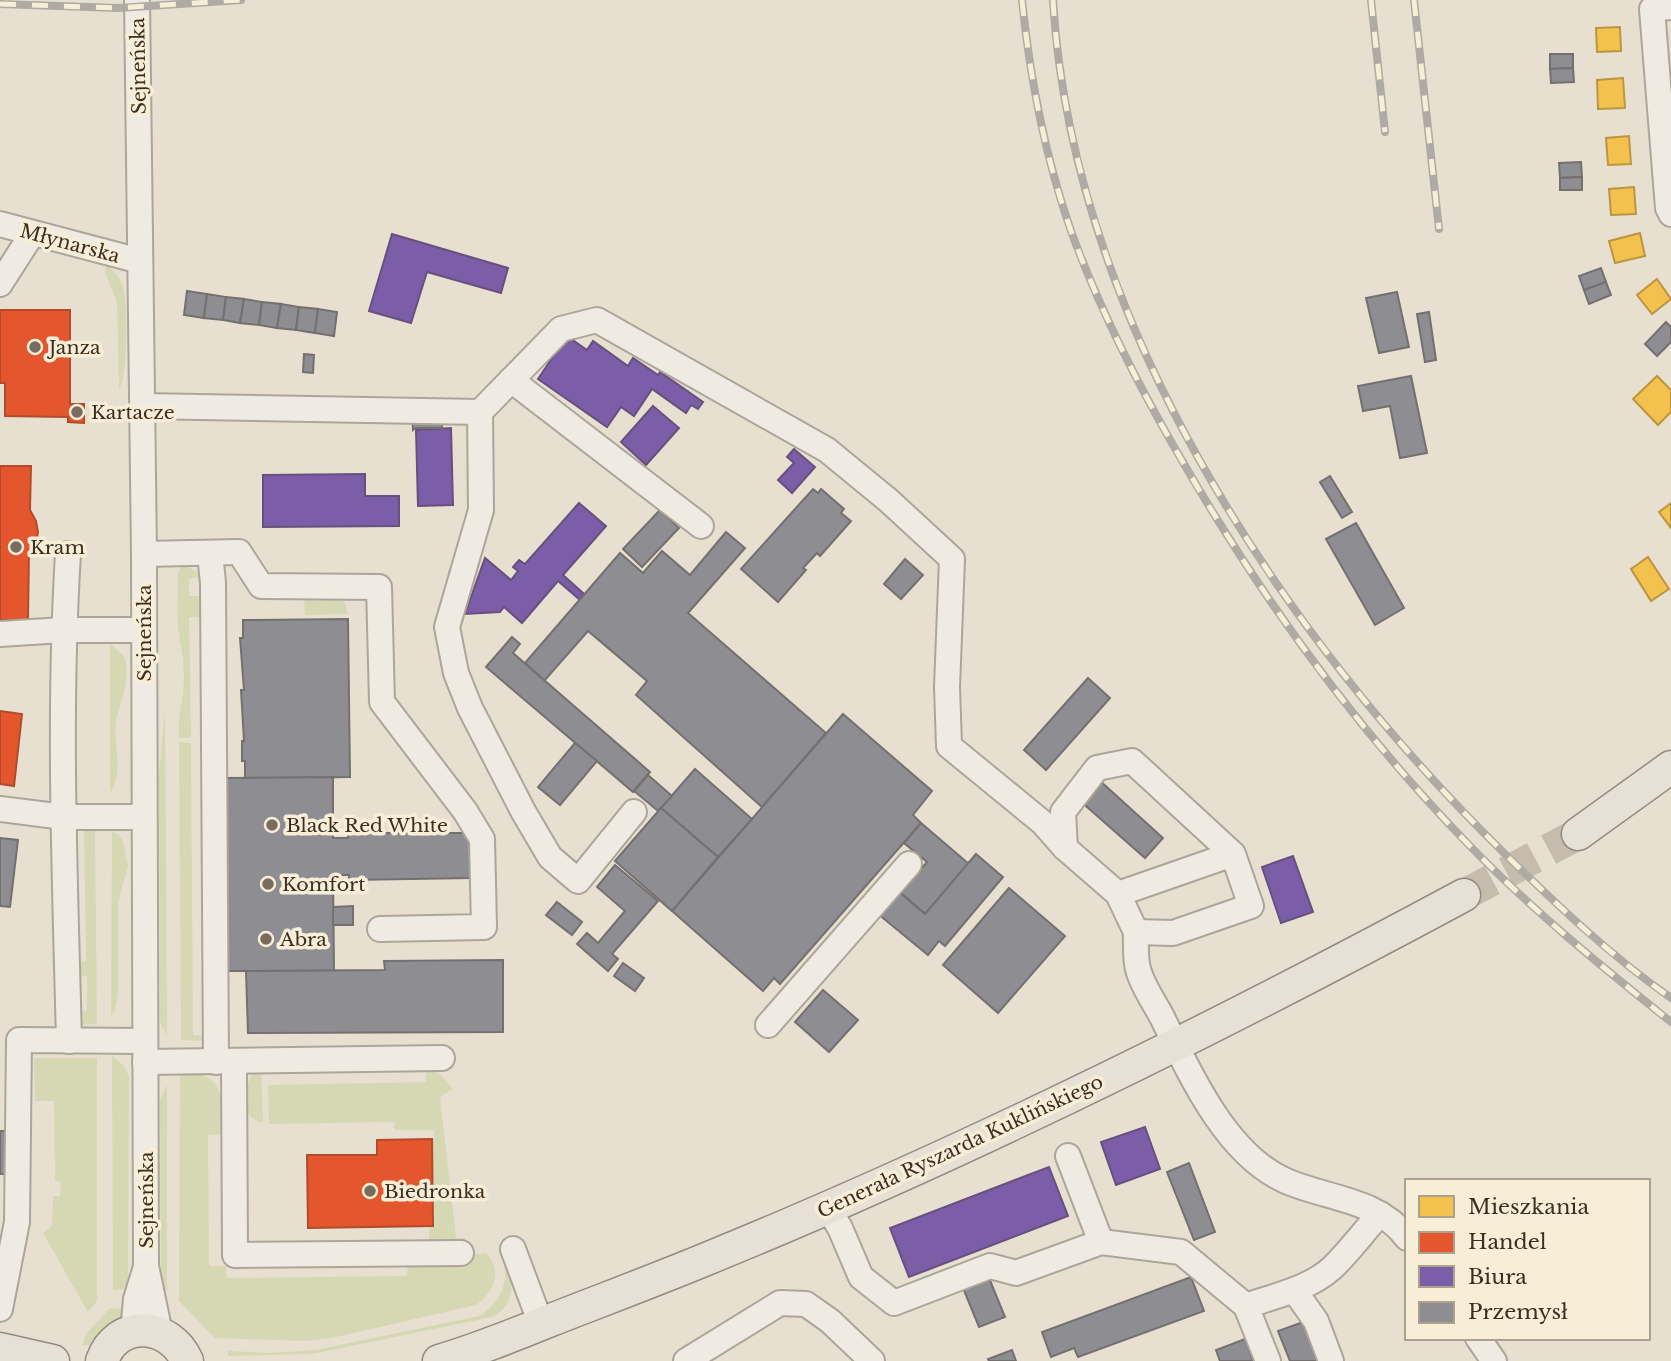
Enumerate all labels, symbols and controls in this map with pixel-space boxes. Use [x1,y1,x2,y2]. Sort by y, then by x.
street label: Sejneńska [126,17,151,115]
street label: Młynarska [17,219,123,268]
place label: Janza [46,336,101,359]
marker: Janza [27,339,43,355]
place label: Kartacze [91,401,175,424]
marker: Kartacze [69,404,85,420]
place label: Kram [30,536,85,559]
marker: Kram [8,539,24,555]
street label: Sejneńska [133,584,156,681]
place label: Black Red White [286,814,448,837]
marker: Black Red White [264,817,280,833]
place label: Komfort [282,873,366,896]
marker: Komfort [260,876,276,892]
place label: Abra [279,928,327,951]
marker: Abra [258,931,274,947]
street label: Generała Ryszarda Kuklińskiego [814,1070,1107,1223]
street label: Sejneńska [135,1151,158,1248]
legend [1405,1179,1650,1340]
place label: Biedronka [384,1180,486,1203]
marker: Biedronka [362,1183,378,1199]
text: Mieszkania [1468,1194,1590,1220]
text: Handel [1468,1229,1547,1255]
text: Biura [1468,1264,1527,1290]
text: Przemysł [1468,1299,1568,1325]

